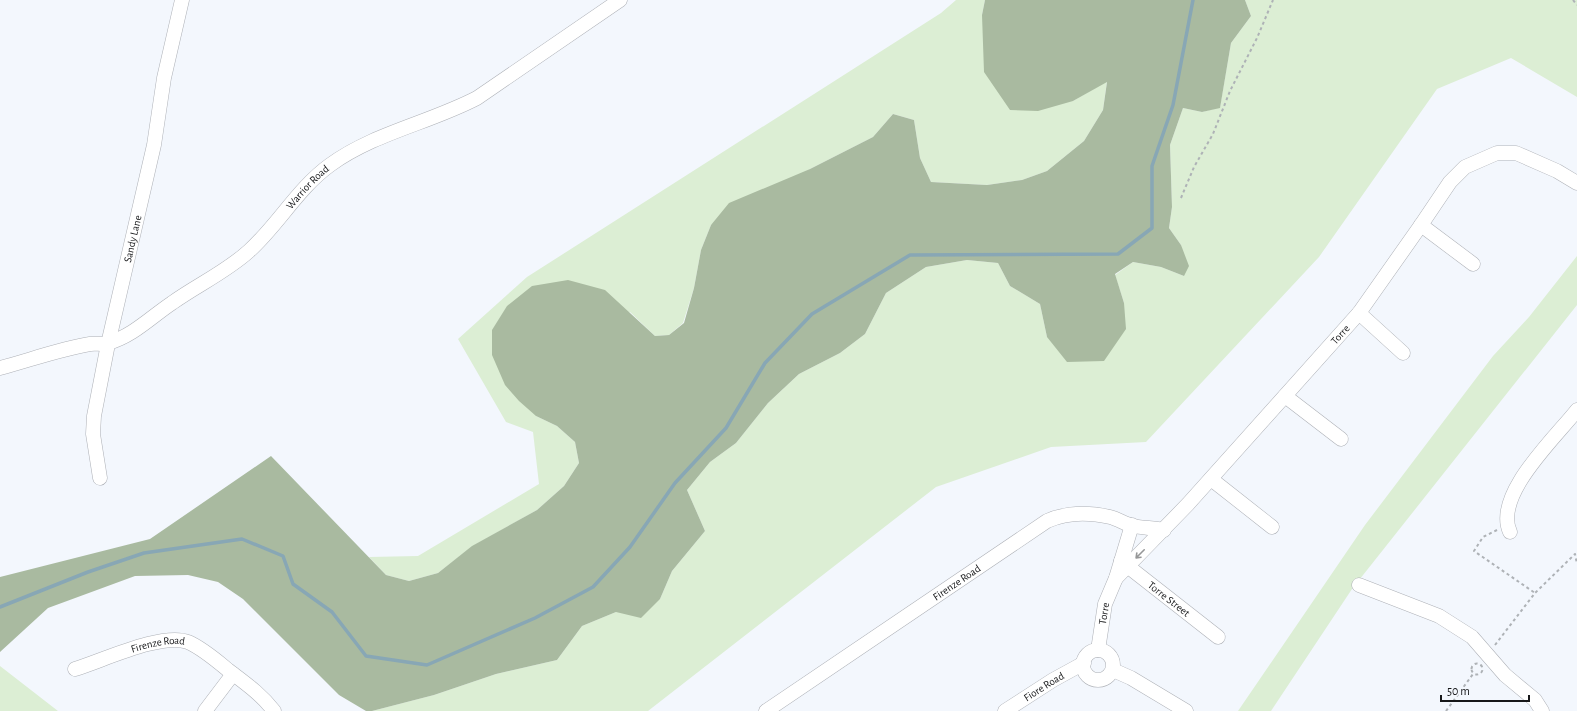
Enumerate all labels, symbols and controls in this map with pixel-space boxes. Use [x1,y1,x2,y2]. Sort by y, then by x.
street label: Warrior Road [284,163,331,211]
street label: Sandy Lane [122,214,144,264]
street label: Torre [1329,323,1352,347]
one-way arrow [1135,549,1145,559]
street label: Firenze Road [931,562,983,603]
street label: Torre Street [1146,579,1192,619]
street label: Torre [1097,602,1111,625]
street label: Firenze Road [130,635,186,655]
street label: Fiore Road [1022,670,1066,703]
scale bar [1441,677,1529,703]
text: 50 m [1447,685,1470,697]

